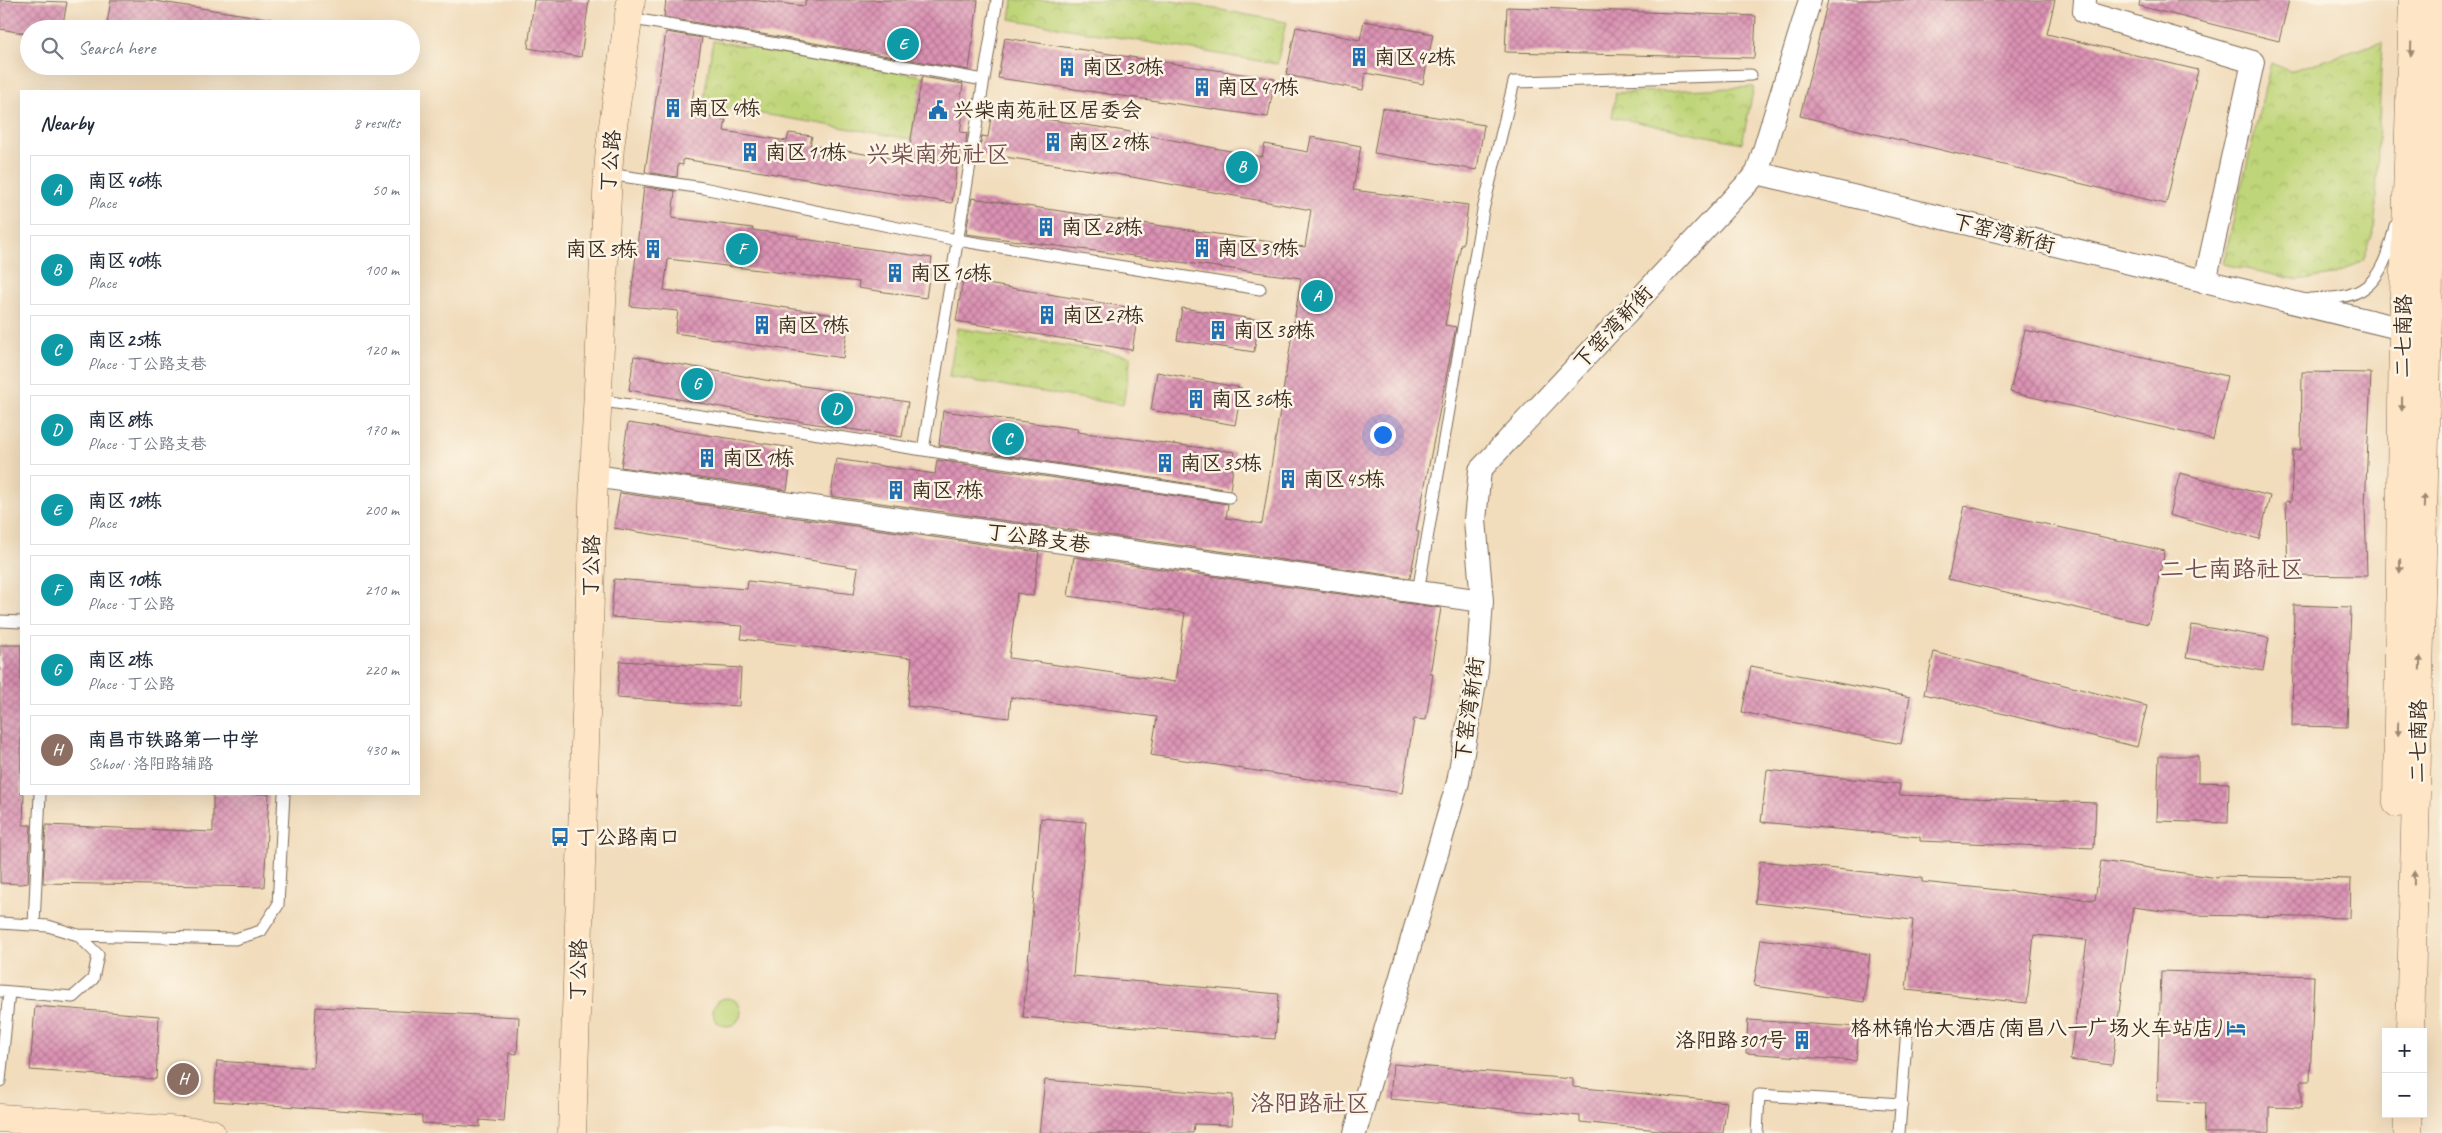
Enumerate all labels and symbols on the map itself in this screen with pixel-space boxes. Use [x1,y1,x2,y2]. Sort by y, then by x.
pin: E [887,25,919,63]
one-way arrow [2407,41,2415,57]
place label: 南区42栋 [1374,44,1456,70]
building icon: 南区42栋 [1348,46,1370,68]
place label: 南区30栋 [1082,54,1164,80]
building icon: 南区30栋 [1056,56,1078,78]
place label: 南区41栋 [1217,74,1299,100]
building icon: 南区41栋 [1191,76,1213,98]
place label: 南区4栋 [688,95,760,121]
building icon: 南区4栋 [662,97,684,119]
place label: 兴柴南苑社区居委会 [953,97,1142,123]
public building icon: 兴柴南苑社区居委会 [927,99,949,121]
street label: 丁公路 [594,128,626,194]
place label: 南区29栋 [1068,129,1150,155]
building icon: 南区29栋 [1042,131,1064,153]
place label: 南区11栋 [765,139,847,165]
district label: 兴柴南苑社区 [866,139,1010,169]
building icon: 南区11栋 [739,141,761,163]
pin: B [1226,148,1258,186]
street label: 下窑湾新街 [1950,208,2058,258]
place label: 南区28栋 [1061,214,1143,240]
building icon: 南区28栋 [1035,216,1057,238]
pin: F [726,230,758,268]
place label: 南区39栋 [1217,235,1299,261]
place label: 南区3栋 [566,236,638,262]
building icon: 南区39栋 [1191,237,1213,259]
building icon: 南区3栋 [642,238,664,260]
place label: 南区16栋 [910,260,992,286]
building icon: 南区16栋 [884,262,906,284]
pin: A [1301,277,1333,315]
street label: 下窑湾新街 [1568,280,1658,374]
street label: 二七南路 [2389,294,2417,378]
place label: 南区27栋 [1062,302,1144,328]
building icon: 南区27栋 [1036,304,1058,326]
place label: 南区9栋 [777,312,849,338]
building icon: 南区9栋 [751,314,773,336]
place label: 南区38栋 [1233,317,1315,343]
building icon: 南区38栋 [1207,319,1229,341]
pin: G [681,365,713,403]
place label: 南区36栋 [1211,386,1293,412]
building icon: 南区36栋 [1185,388,1207,410]
pin: D [821,390,853,428]
one-way arrow [2398,396,2406,412]
pin: C [992,420,1024,458]
your location [1370,422,1396,448]
place label: 南区1栋 [722,445,794,471]
building icon: 南区1栋 [696,447,718,469]
place label: 南区35栋 [1180,450,1262,476]
building icon: 南区35栋 [1154,452,1176,474]
place label: 南区45栋 [1303,466,1385,492]
building icon: 南区45栋 [1277,468,1299,490]
place label: 南区7栋 [911,477,983,503]
building icon: 南区7栋 [885,479,907,501]
one-way arrow [2420,492,2428,508]
street label: 丁公路支巷 [984,518,1092,558]
street label: 丁公路 [577,534,605,598]
district label: 二七南路社区 [2160,554,2304,584]
one-way arrow [2396,558,2404,574]
street label: 下窑湾新街 [1449,655,1489,763]
one-way arrow [2416,655,2424,671]
street label: 二七南路 [2404,699,2432,783]
one-way arrow [2394,721,2402,737]
place label: 丁公路南口 [575,824,680,850]
bus stop icon: 丁公路南口 [549,826,571,848]
one-way arrow [2410,870,2418,886]
street label: 丁公路 [564,938,592,1002]
place label: 格林锦怡大酒店(南昌八一广场火车站店) [1850,1015,2222,1041]
hotel icon: 格林锦怡大酒店(南昌八一广场火车站店) [2225,1017,2247,1039]
place label: 洛阳路301号 [1675,1027,1787,1053]
building icon: 洛阳路301号 [1791,1029,1813,1051]
pin: H [167,1060,199,1098]
district label: 洛阳路社区 [1250,1088,1370,1118]

